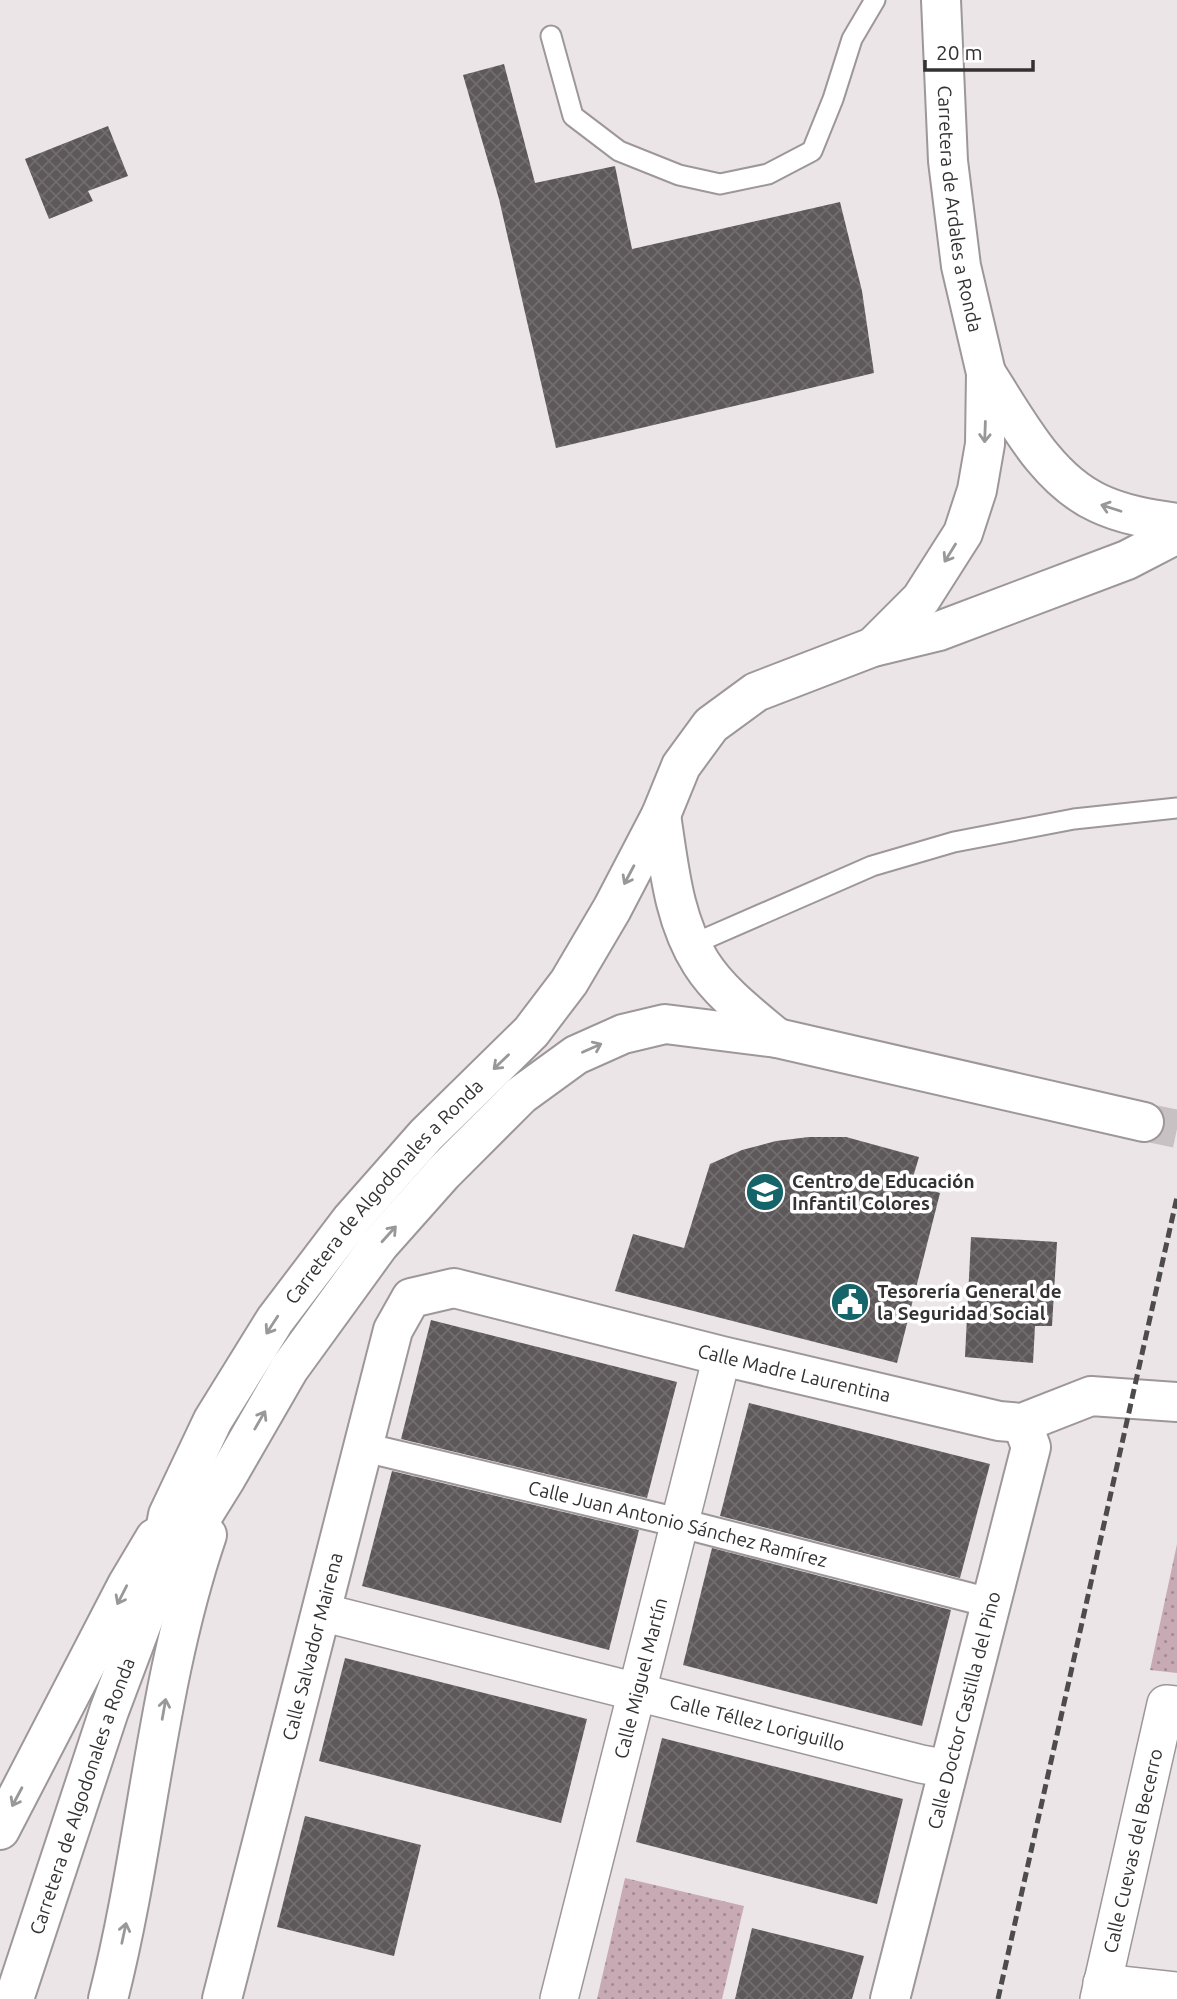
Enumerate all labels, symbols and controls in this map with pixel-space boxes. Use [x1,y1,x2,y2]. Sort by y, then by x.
scale bar [925,28,1034,72]
text: 20 m [936,40,983,64]
street label: Carretera de Ardales a Ronda [934,85,987,334]
one-way arrow [978,420,991,443]
one-way arrow [1100,500,1122,513]
one-way arrow [943,542,957,562]
one-way arrow [622,864,636,885]
one-way arrow [580,1041,602,1054]
one-way arrow [493,1053,510,1070]
street label: Carretera de Algodonales a Ronda [280,1075,487,1308]
place label: Centro de Educación Infantil Colores [792,1170,975,1214]
school or university icon: Centro de Educación Infantil Colores [744,1171,786,1213]
one-way arrow [381,1225,397,1243]
place label: Tesorería General de la Seguridad Social [877,1280,1062,1324]
public building icon: Tesorería General de la Seguridad Social [829,1281,871,1323]
one-way arrow [264,1315,279,1334]
street label: Calle Madre Laurentina [695,1339,893,1406]
one-way arrow [253,1411,267,1431]
street label: Calle Juan Antonio Sánchez Ramírez [526,1476,830,1571]
street label: Calle Salvador Mairena [278,1550,347,1743]
one-way arrow [114,1584,128,1605]
street label: Calle Doctor Castilla del Pino [923,1589,1005,1832]
street label: Calle Miguel Martín [609,1595,671,1761]
street label: Carretera de Algodonales a Ronda [25,1655,139,1937]
street label: Calle Téllez Loriguillo [667,1690,847,1755]
one-way arrow [158,1698,171,1721]
street label: Calle Cuevas del Becerro [1099,1746,1167,1955]
one-way arrow [10,1786,24,1807]
one-way arrow [118,1922,132,1945]

